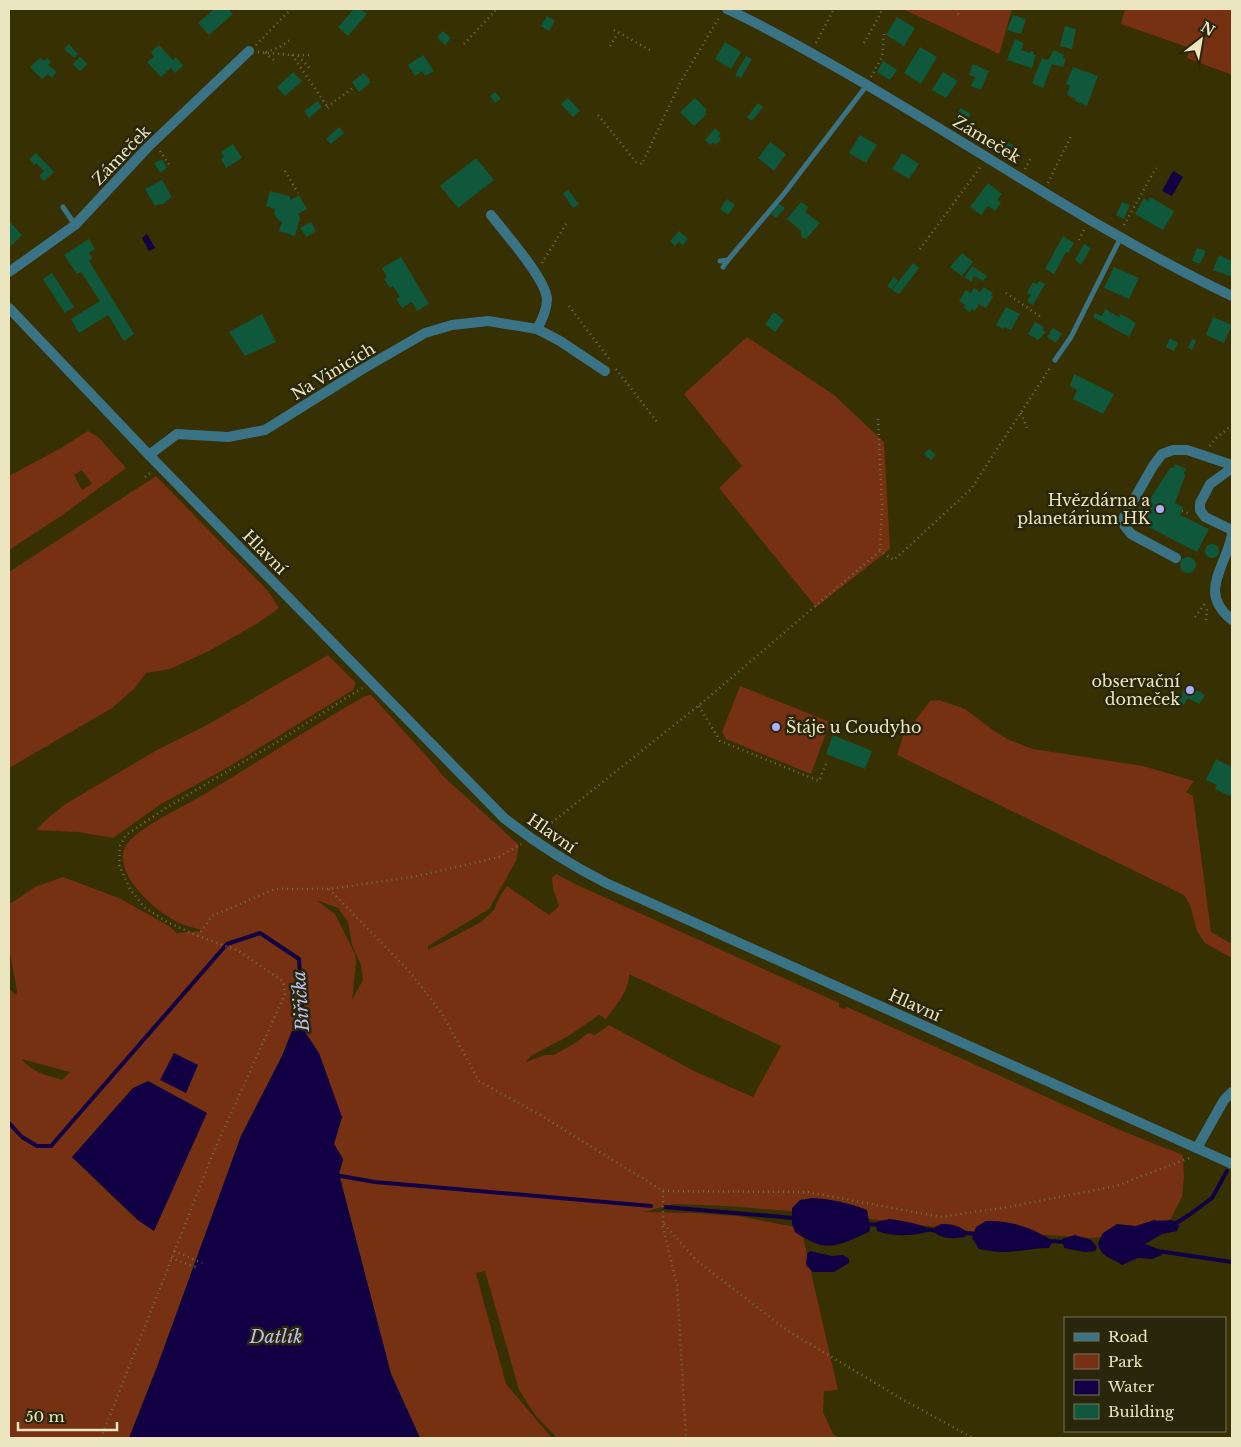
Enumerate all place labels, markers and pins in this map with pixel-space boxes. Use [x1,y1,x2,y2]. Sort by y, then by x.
place label: Hvězdárna a planetárium HK [1017,490,1151,528]
marker: Hvězdárna a planetárium HK [1154,503,1166,515]
place label: observační domeček [1091,671,1181,709]
marker: observační domeček [1184,684,1196,696]
place label: Štáje u Coudyho [786,717,921,737]
marker: Štáje u Coudyho [770,721,782,733]

